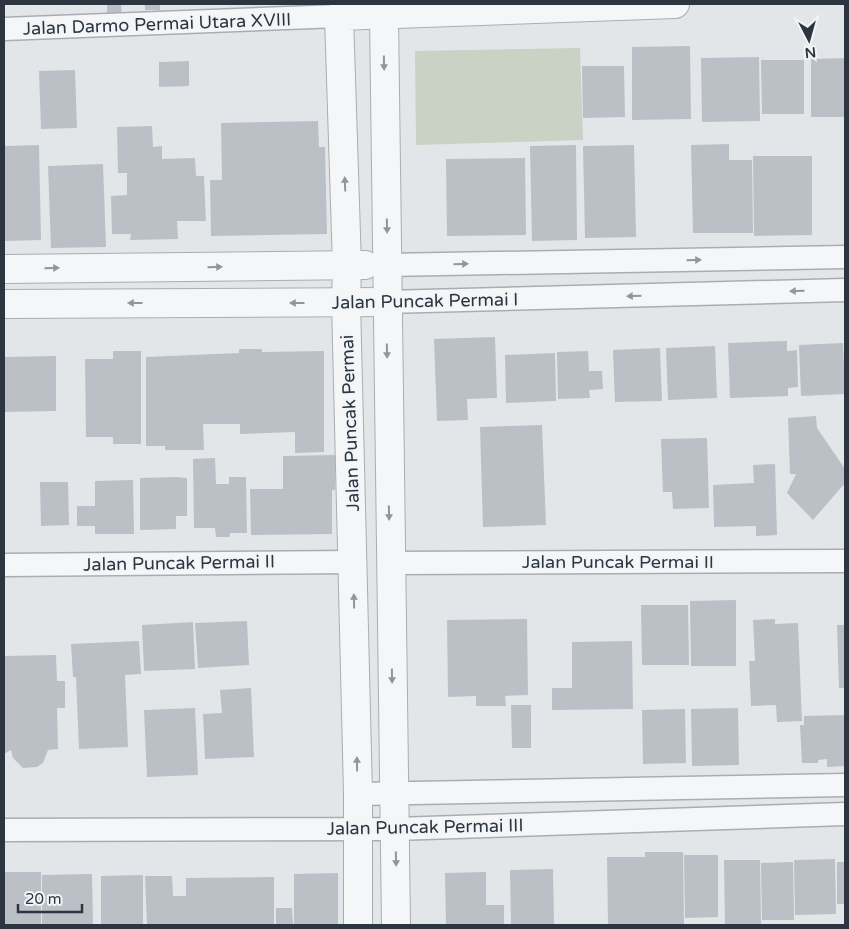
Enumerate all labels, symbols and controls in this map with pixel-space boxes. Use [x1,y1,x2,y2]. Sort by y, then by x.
street label: Jalan Darmo Permai Utara XVIII [22,8,292,40]
north arrow [784,15,834,65]
text: N [804,43,817,61]
one-way arrow [380,56,388,72]
one-way arrow [340,175,348,191]
one-way arrow [383,218,391,234]
one-way arrow [686,256,702,264]
one-way arrow [453,260,469,268]
one-way arrow [207,263,223,271]
one-way arrow [45,264,61,272]
one-way arrow [788,287,804,295]
street label: Jalan Puncak Permai I [331,288,519,314]
one-way arrow [626,292,642,300]
one-way arrow [127,299,143,307]
one-way arrow [289,299,305,307]
street label: Jalan Puncak Permai [336,334,364,512]
one-way arrow [383,343,391,359]
one-way arrow [385,506,393,522]
street label: Jalan Puncak Permai II [83,550,275,576]
street label: Jalan Puncak Permai II [522,551,714,573]
one-way arrow [350,593,358,609]
one-way arrow [388,668,396,684]
one-way arrow [353,755,361,771]
street label: Jalan Puncak Permai III [326,814,524,840]
one-way arrow [392,852,400,868]
scale bar [18,882,81,914]
text: 20 m [25,890,62,908]

